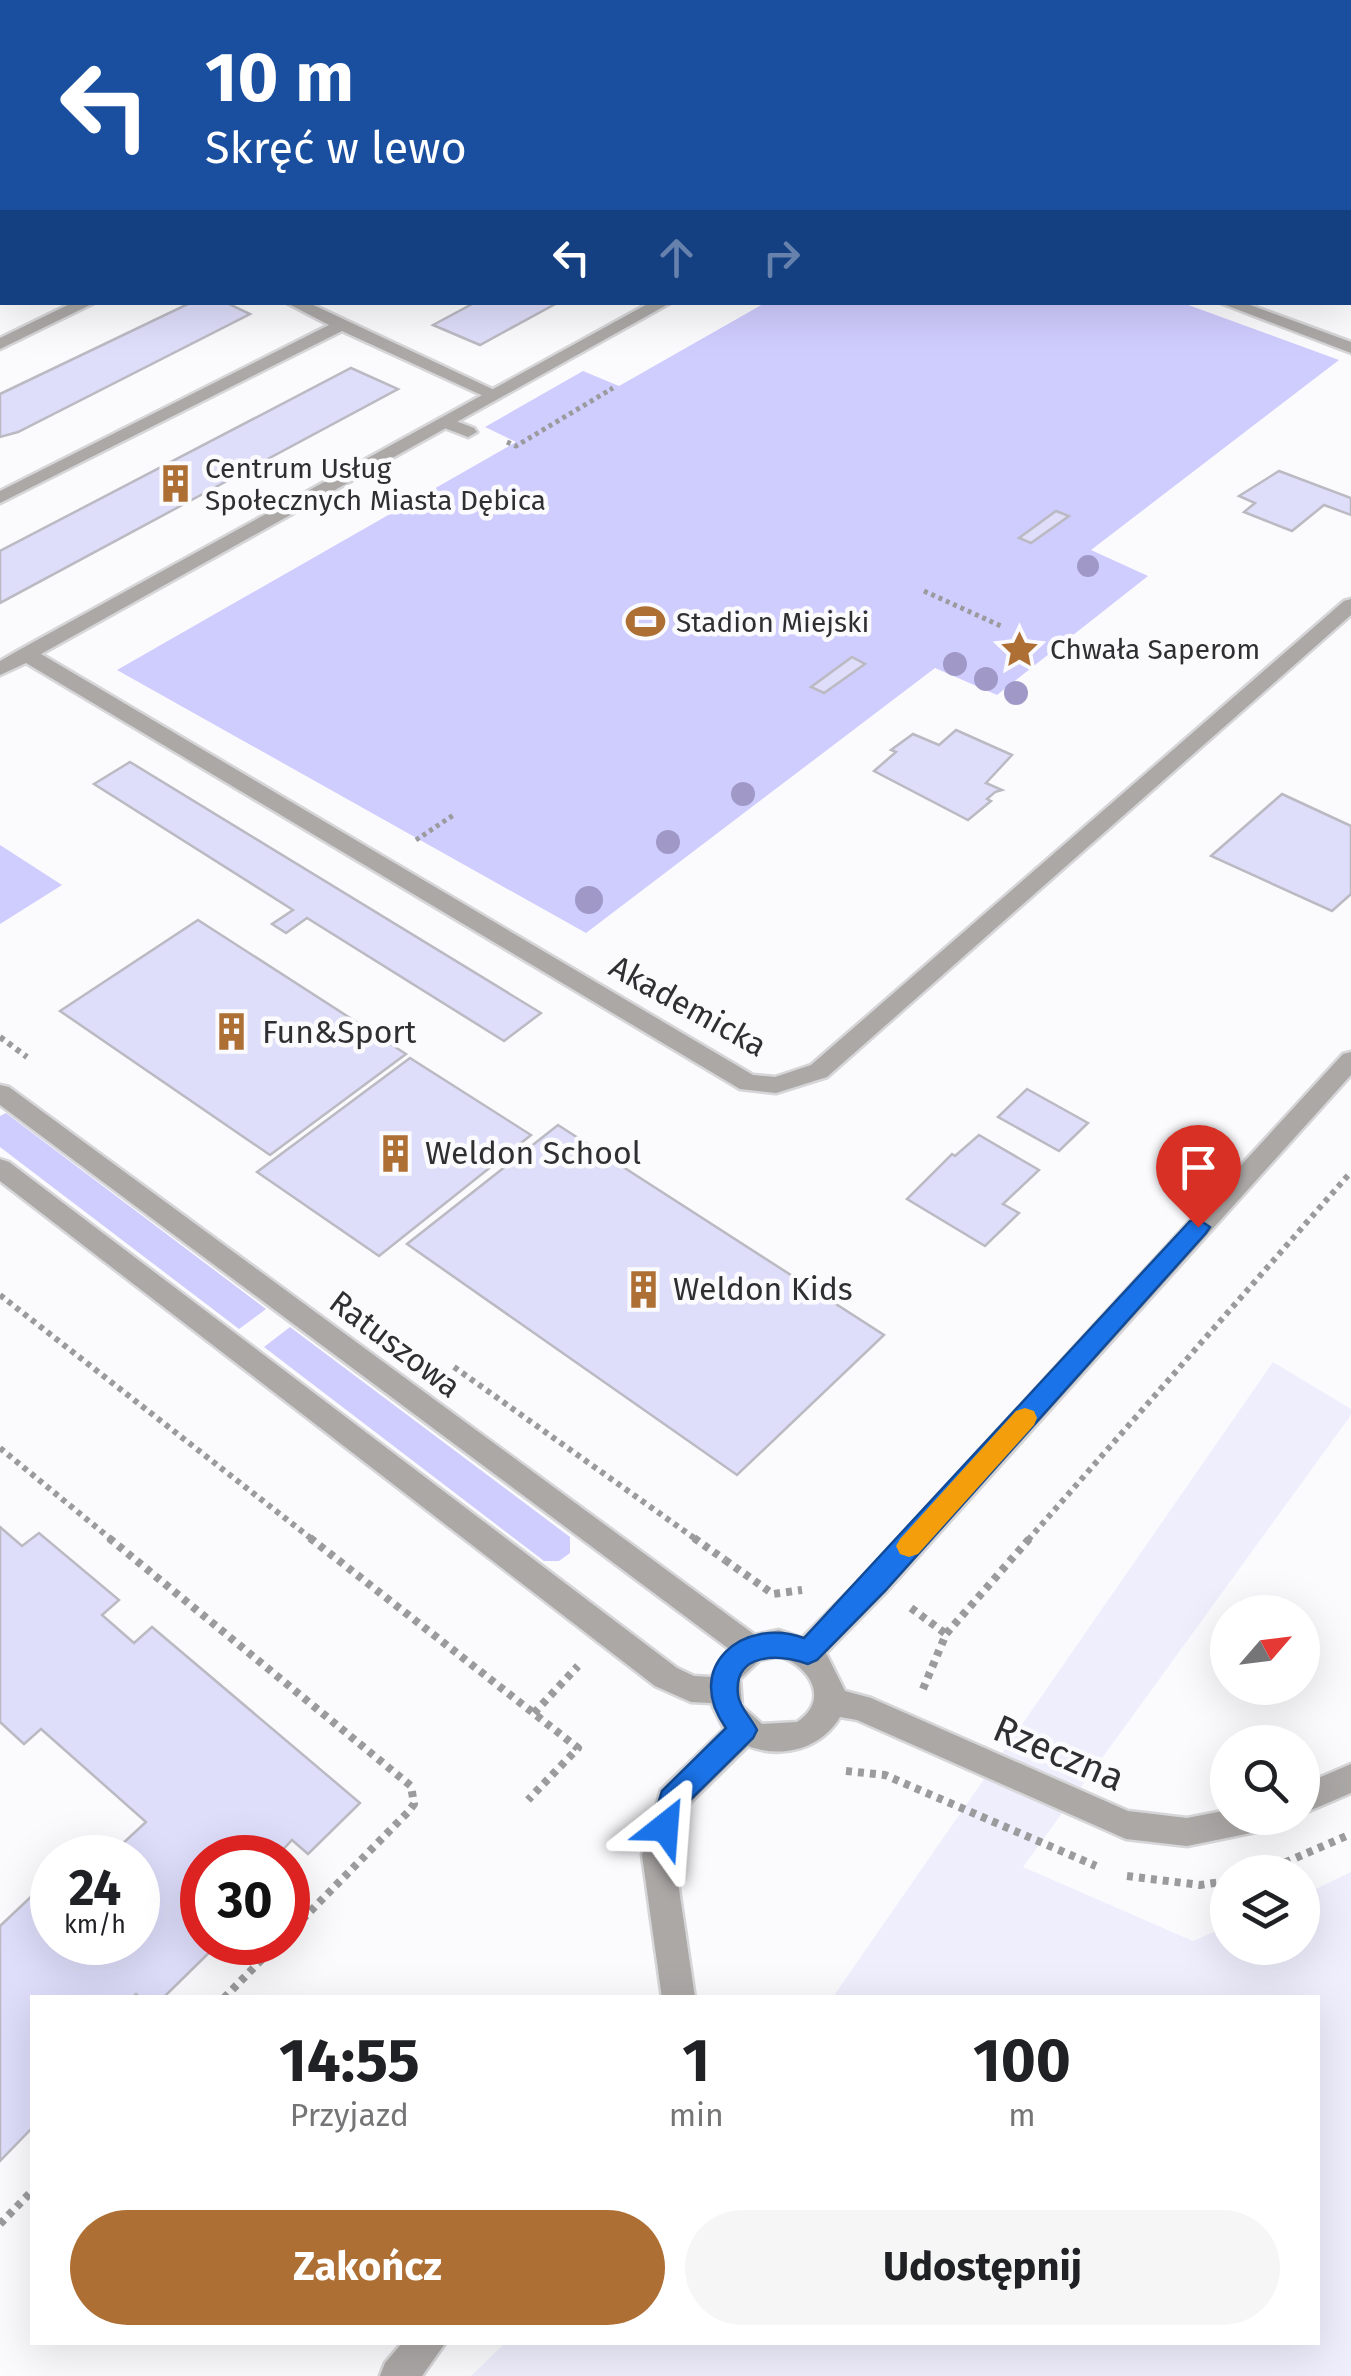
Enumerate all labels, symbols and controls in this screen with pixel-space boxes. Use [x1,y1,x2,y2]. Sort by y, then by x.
text: 10 m [205,36,354,120]
icon: left [40,40,170,170]
text: Skręć w lewo [205,121,467,175]
icon: left [544,230,599,285]
icon: ahead [649,230,704,285]
icon: right [754,230,809,285]
place label: Centrum Usług Społecznych Miasta Dębica [205,452,546,517]
building icon: Centrum Usług Społecznych Miasta Dębica [154,463,196,505]
sports icon: Stadion Miejski [625,601,667,643]
place label: Stadion Miejski [676,606,869,639]
place icon: Chwała Saperom [999,628,1041,670]
place label: Chwała Saperom [1050,633,1260,666]
street label: Akademicka [603,947,773,1065]
building icon: Fun&Sport [211,1011,253,1053]
place label: Fun&Sport [262,1013,417,1051]
pin [1156,1125,1241,1228]
building icon: Weldon School [374,1132,416,1174]
place label: Weldon School [425,1134,641,1172]
icon: arrive [1171,1140,1226,1195]
building icon: Weldon Kids [622,1268,664,1310]
place label: Weldon Kids [673,1270,853,1308]
street label: Ratuszowa [322,1282,468,1406]
north arrow [1210,1595,1320,1705]
map controls [1210,1595,1320,1965]
street label: Rzeczna [987,1705,1131,1801]
button: search [1210,1725,1320,1835]
position arrow [613,1775,717,1879]
speed limit sign: 30 [180,1835,310,1965]
button: layers [1210,1855,1320,1965]
text: 24 [69,1858,121,1918]
text: km/h [64,1910,126,1940]
text: 14:55 [279,2025,420,2097]
text: 1 [682,2025,710,2097]
text: 100 [973,2025,1071,2097]
text: Przyjazd [290,2096,409,2134]
text: min [669,2096,724,2134]
text: m [1008,2096,1036,2134]
button: Zakończ [70,2210,665,2325]
button: Udostępnij [685,2210,1280,2325]

